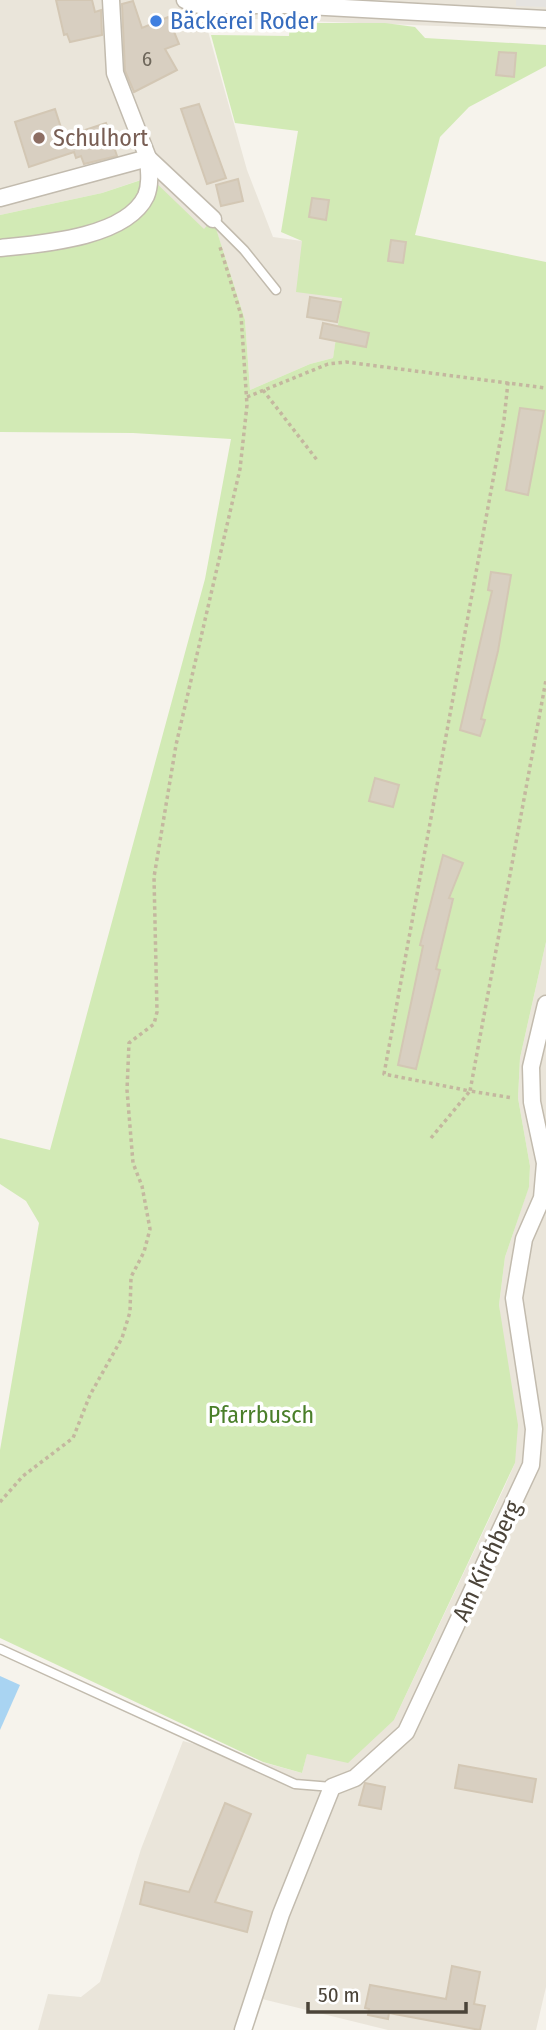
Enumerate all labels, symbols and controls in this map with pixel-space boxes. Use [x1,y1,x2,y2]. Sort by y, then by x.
place label: Bäckerei Roder [170,7,318,35]
marker: Bäckerei Roder [148,13,164,29]
house number: 6 [142,46,152,72]
place label: Schulhort [53,124,148,152]
marker: Schulhort [31,130,47,146]
park label: Pfarrbusch [208,1401,314,1429]
street label: Am Kirchberg [447,1496,527,1626]
scale bar [308,1970,466,2014]
text: 50 m [318,1982,360,2008]

